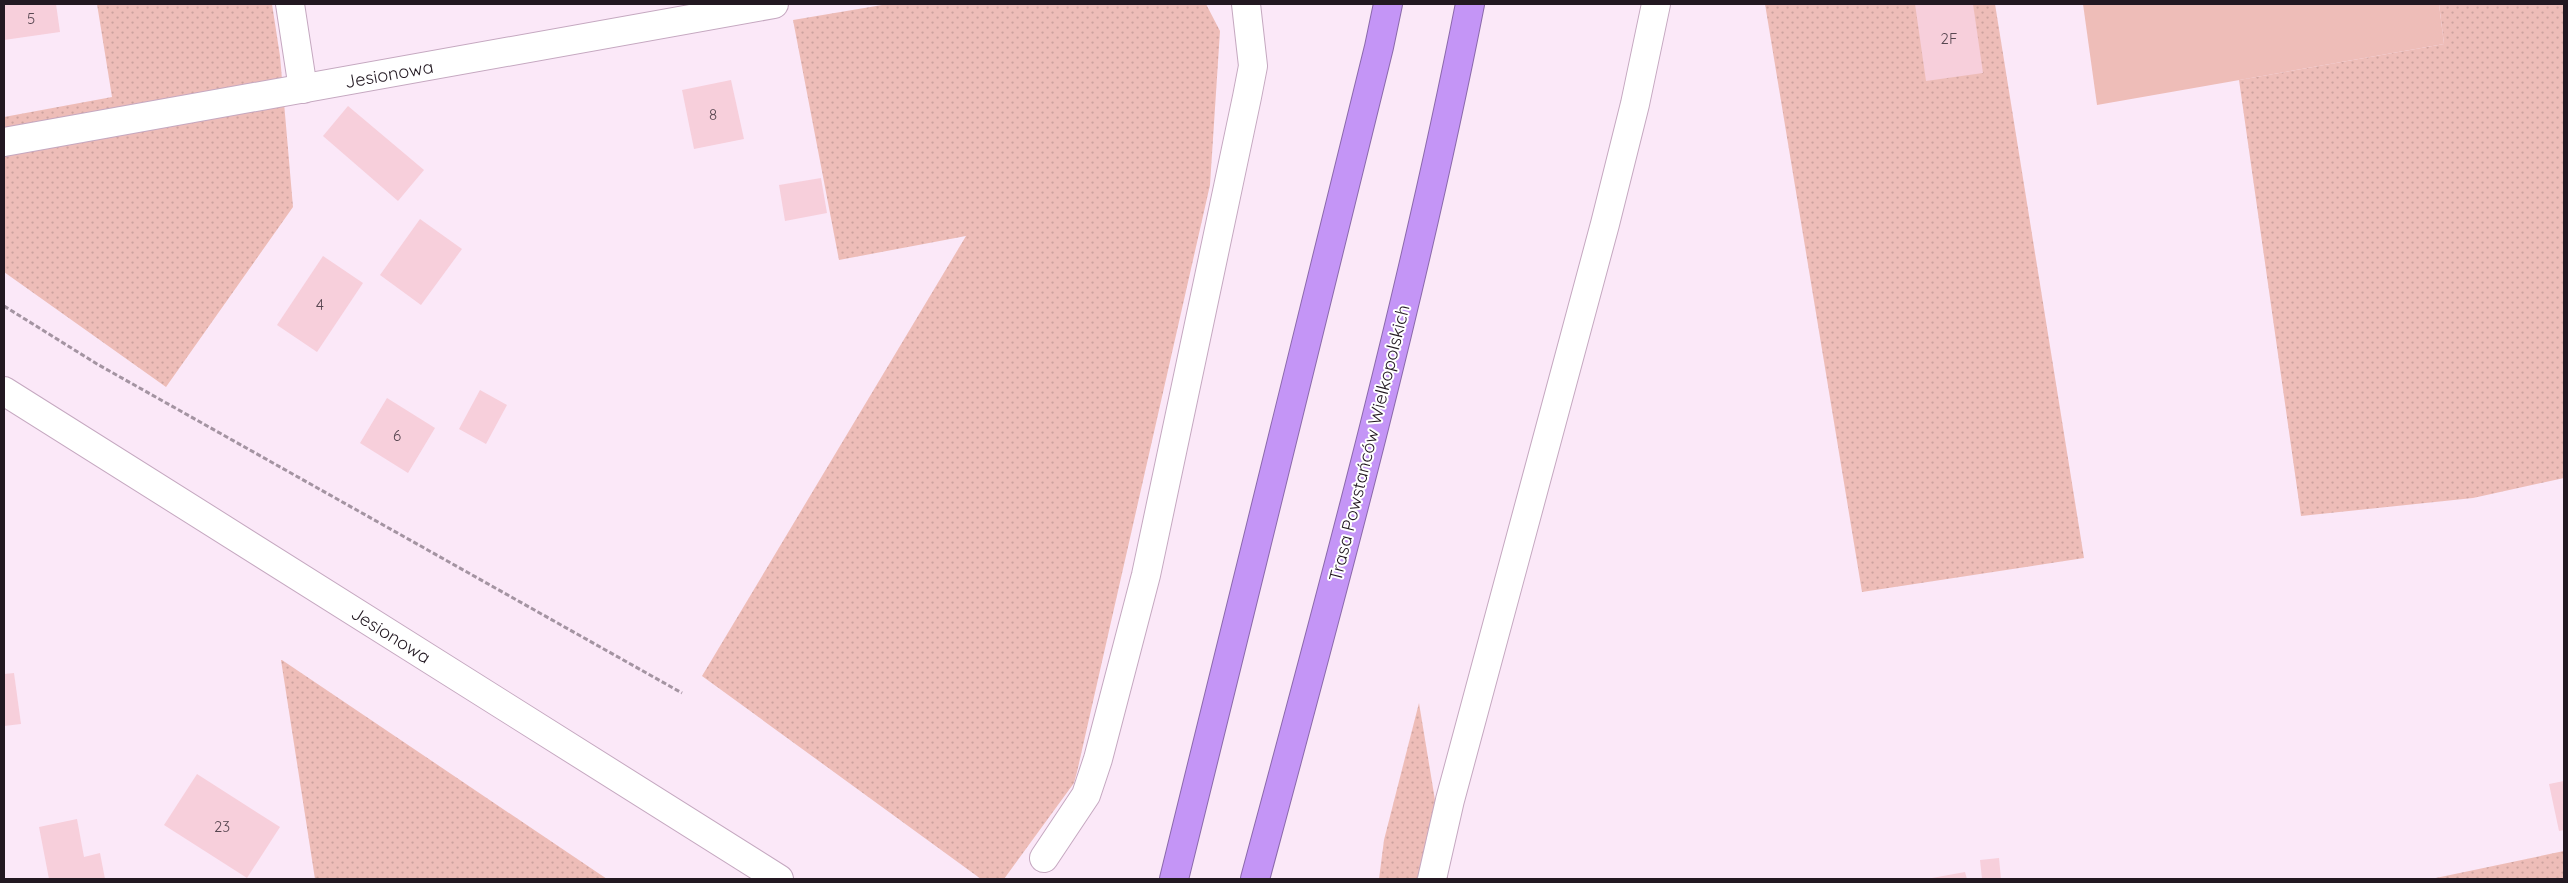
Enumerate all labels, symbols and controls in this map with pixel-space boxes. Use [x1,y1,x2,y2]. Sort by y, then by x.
house number: 5 [27,9,35,28]
house number: 2F [1941,29,1957,48]
street label: Jesionowa [343,55,435,93]
house number: 8 [709,105,717,124]
house number: 4 [316,295,324,314]
street label: Trasa Powstańców Wielkopolskich [1323,302,1415,584]
house number: 6 [393,426,401,445]
street label: Jesionowa [347,602,435,668]
house number: 23 [214,817,230,836]

